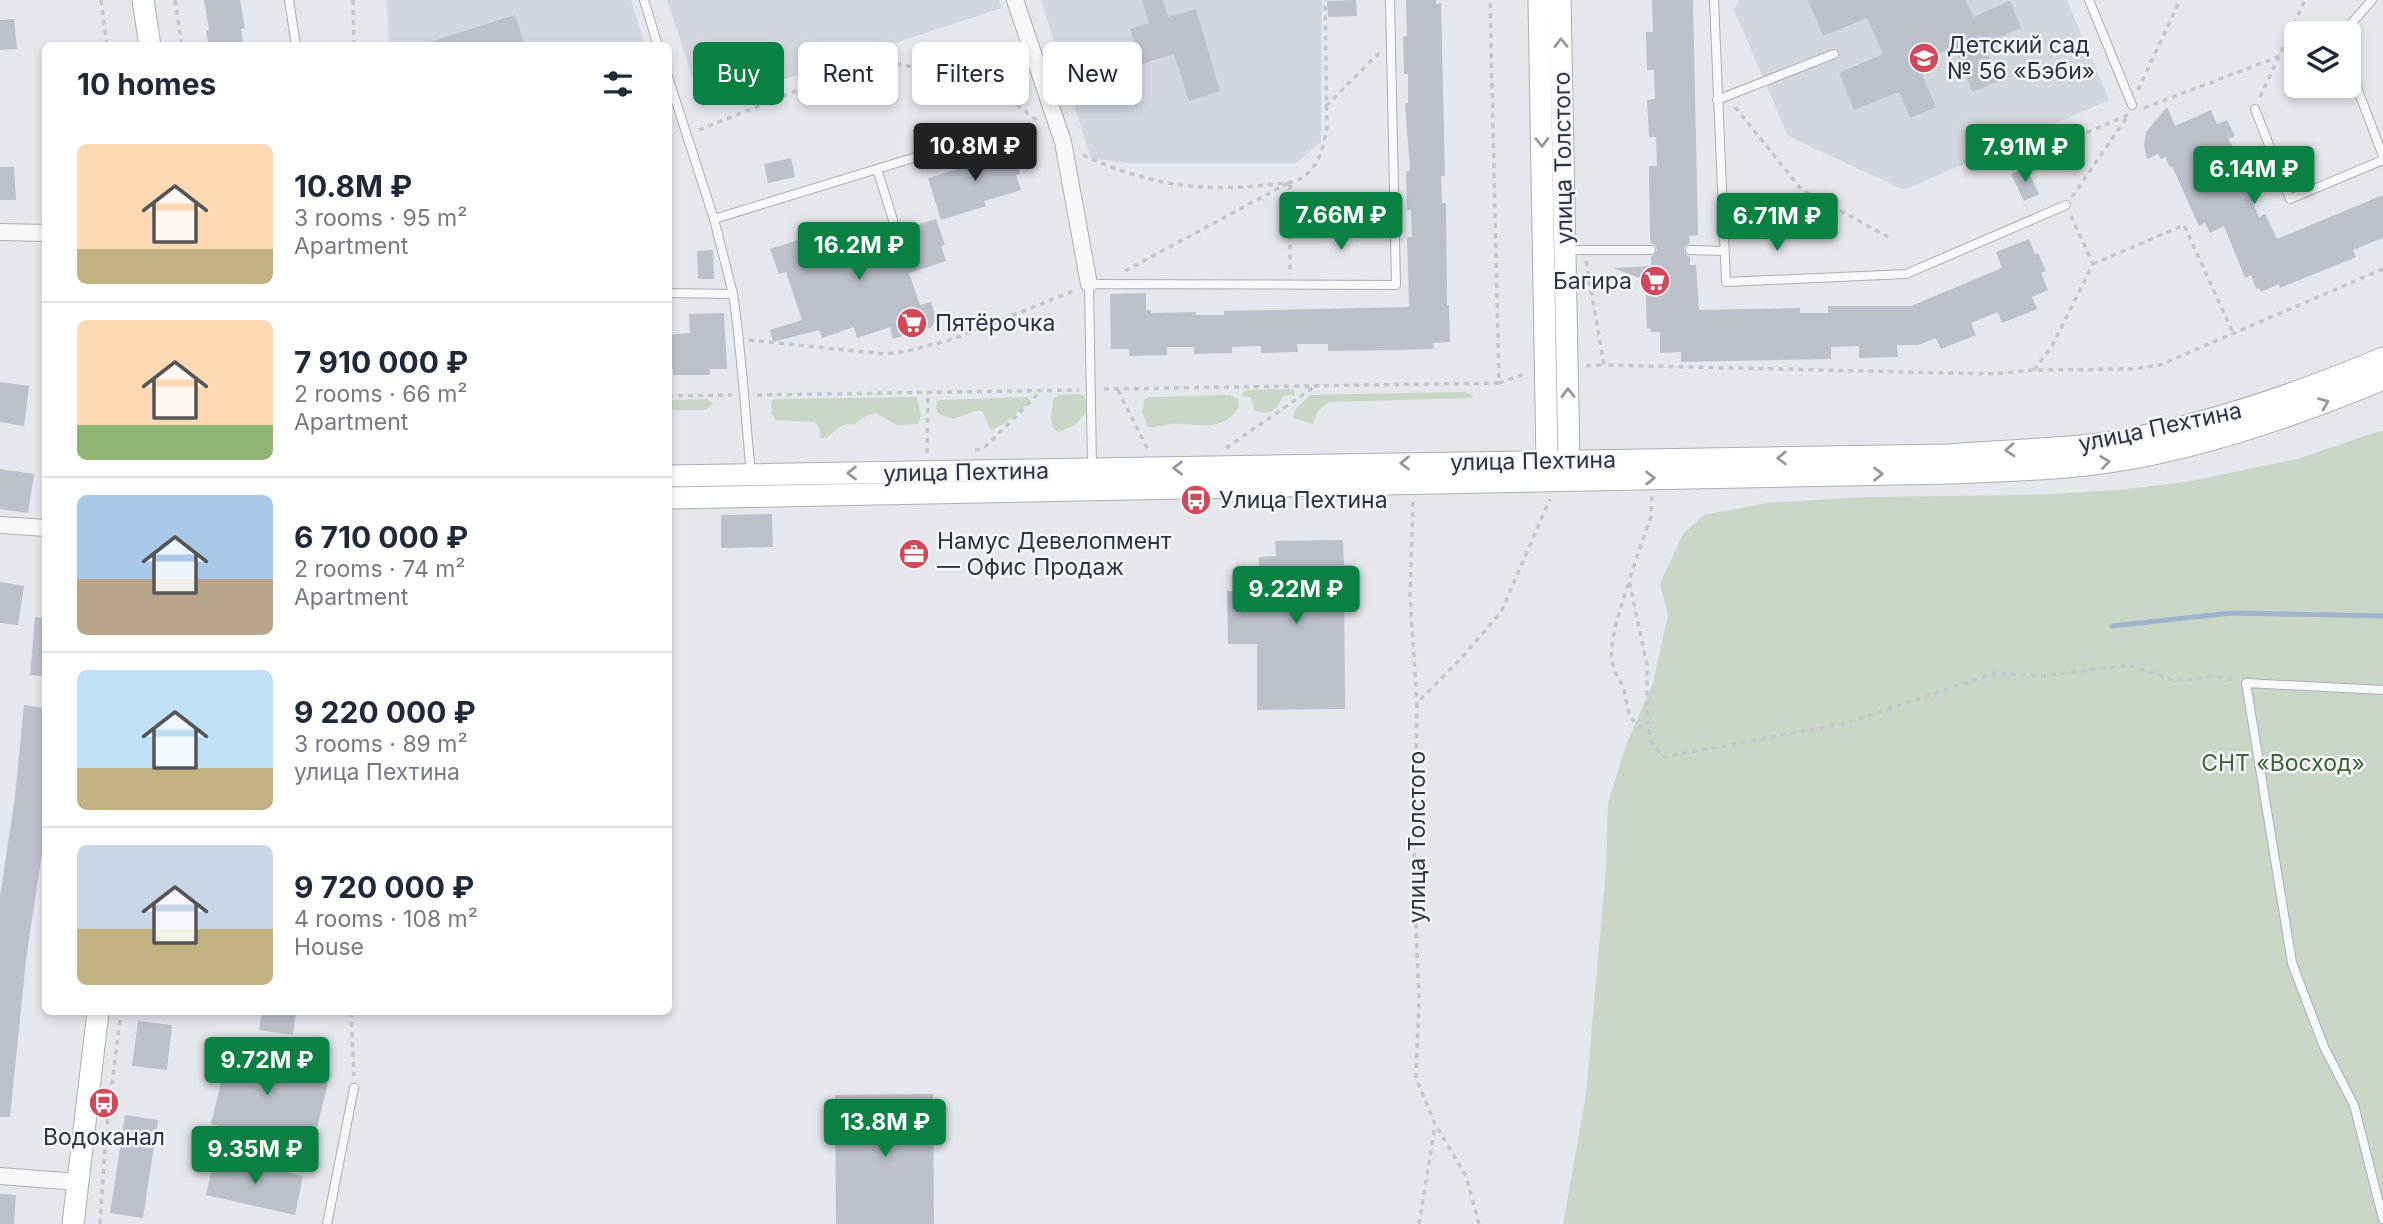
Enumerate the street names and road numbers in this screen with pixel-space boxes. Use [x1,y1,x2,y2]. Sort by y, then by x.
street label: улица Толстого [1547,71,1579,245]
street label: улица Пехтина [2076,396,2244,458]
street label: улица Пехтина [1450,446,1616,476]
street label: улица Пехтина [883,457,1049,487]
street label: улица Толстого [1403,751,1431,923]

